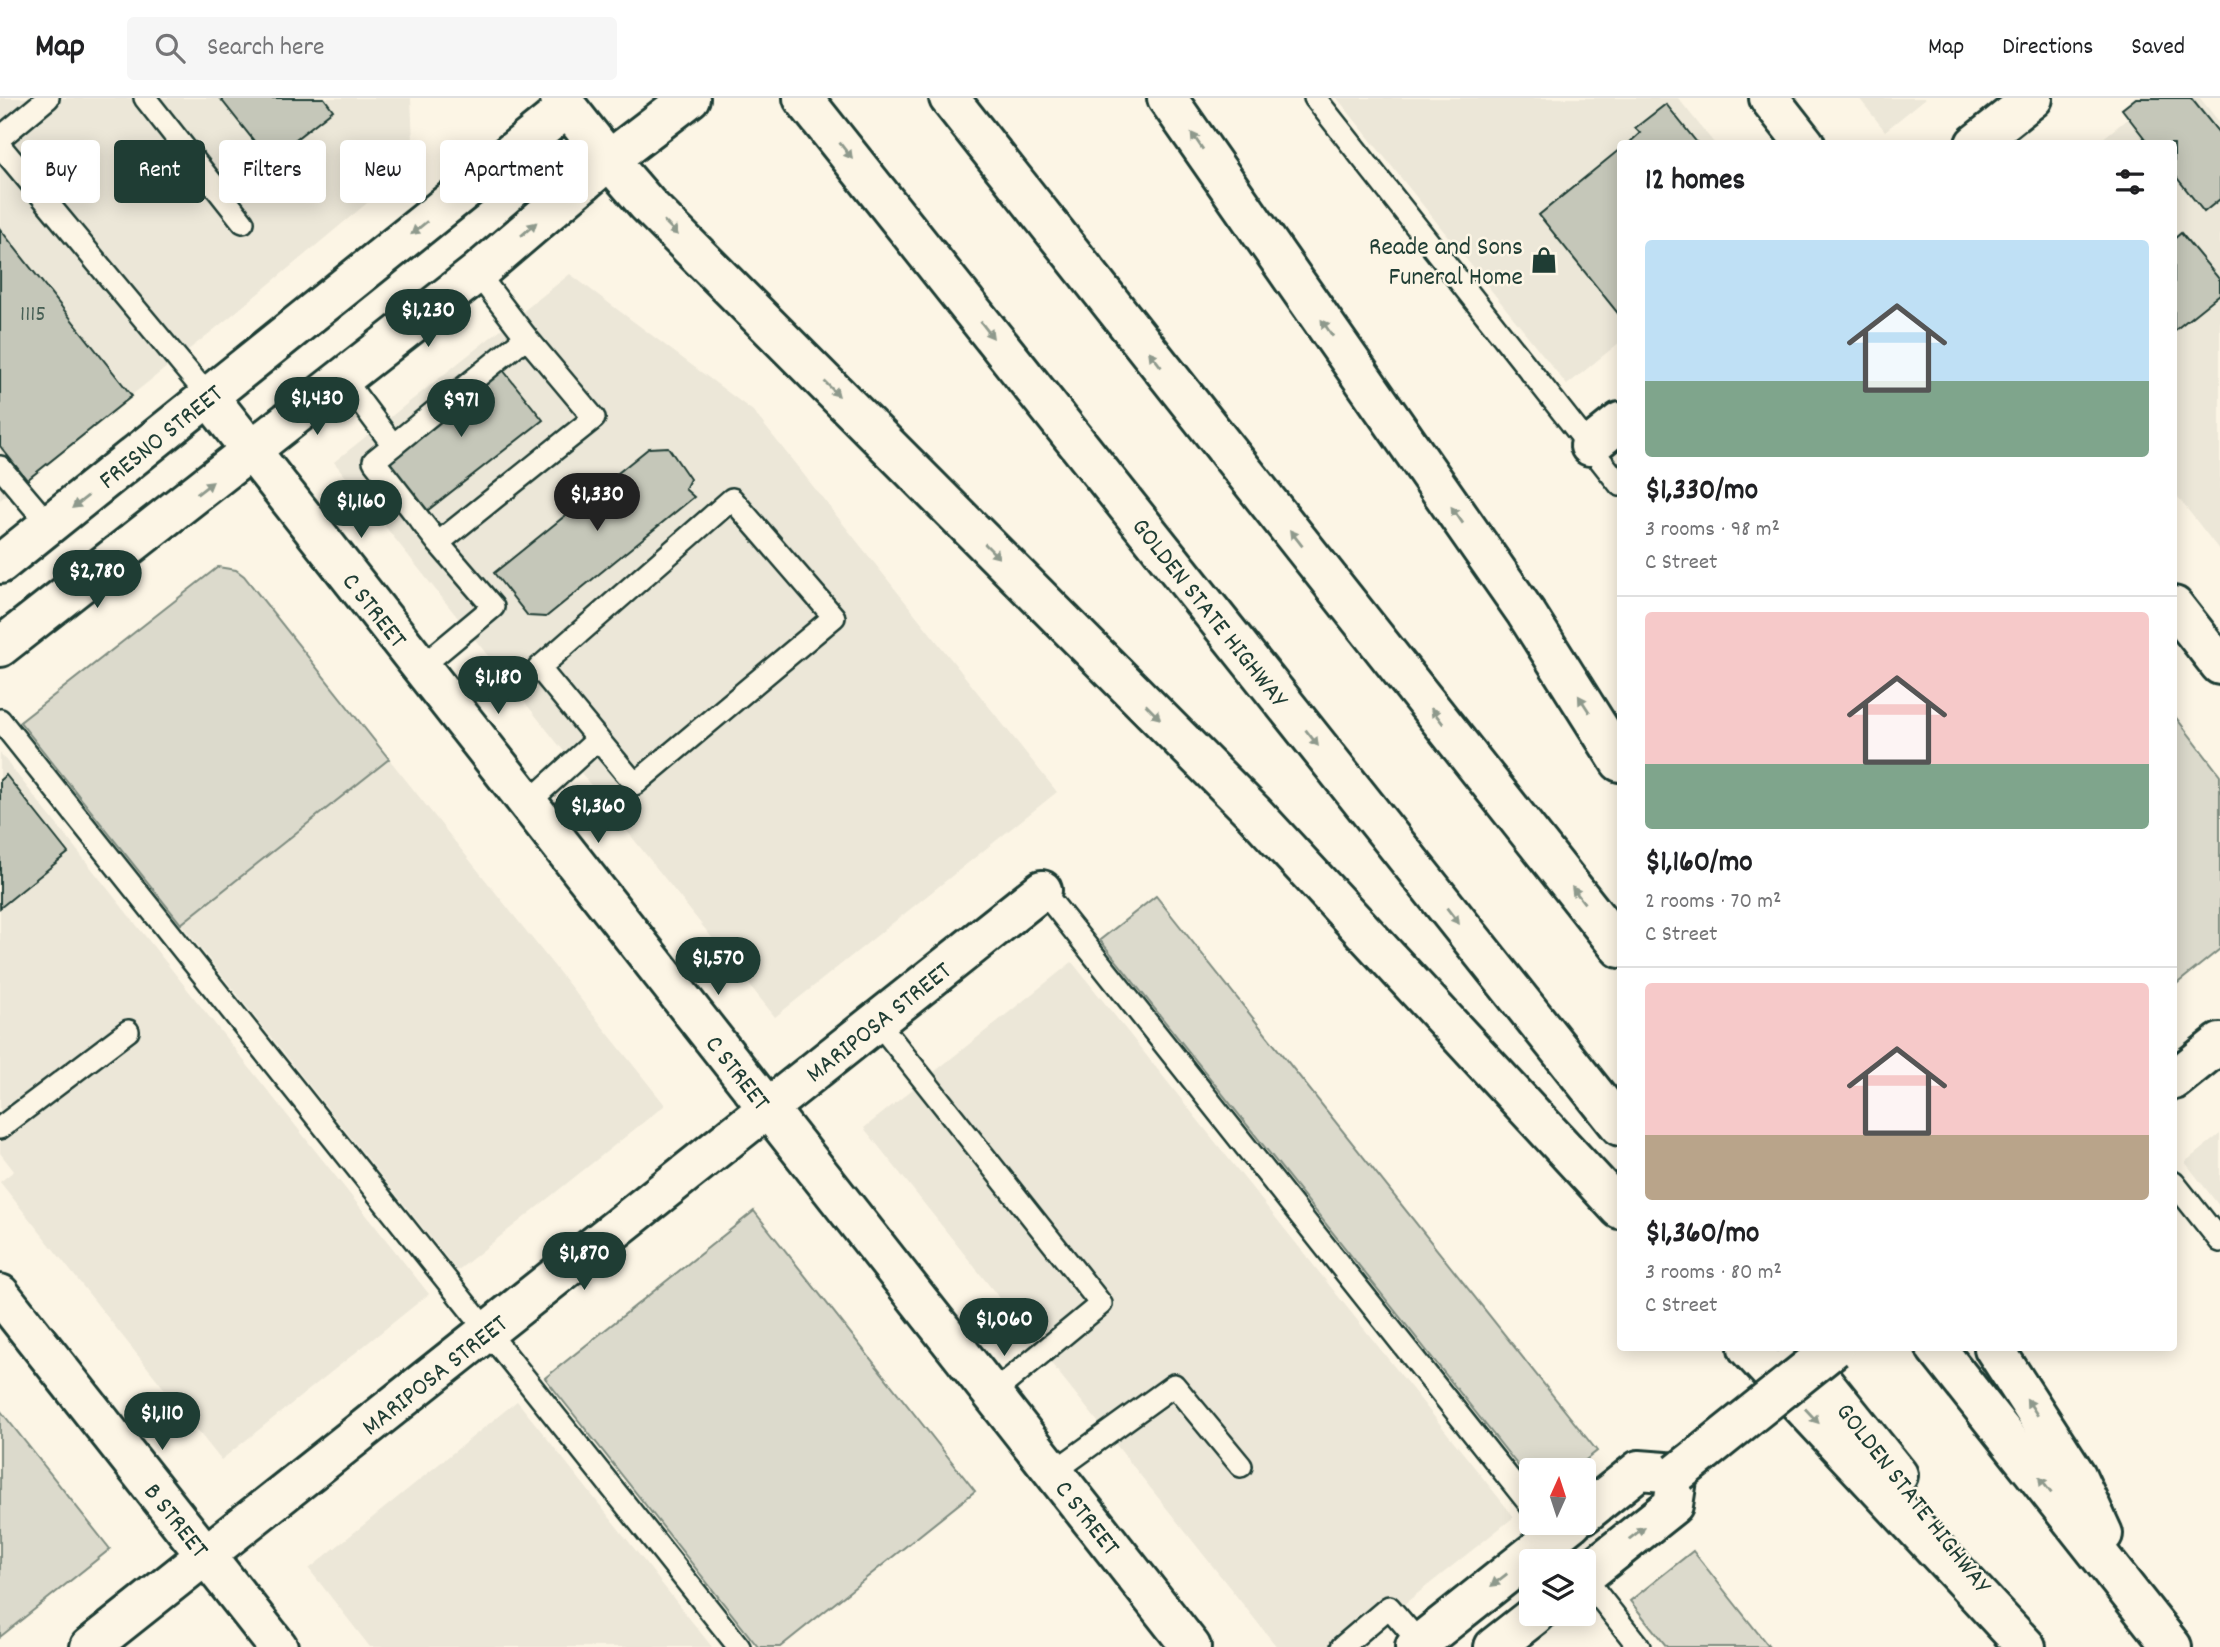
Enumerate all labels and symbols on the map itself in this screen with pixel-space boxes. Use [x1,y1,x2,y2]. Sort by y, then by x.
one-way arrow [1191,132,1204,151]
one-way arrow [838,142,853,160]
one-way arrow [410,220,428,235]
one-way arrow [662,220,679,236]
one-way arrow [520,222,537,237]
place label: Reade and Sons Funeral Home [1369,230,1523,297]
shop icon: Reade and Sons Funeral Home [1529,245,1559,275]
pin: $1,230 [371,289,485,349]
house number: 1115 [20,299,46,332]
one-way arrow [1320,319,1334,337]
one-way arrow [980,320,995,338]
one-way arrow [1149,350,1163,368]
street label: FRESNO STREET [92,376,232,500]
pin: $1,430 [260,378,374,437]
pin: $971 [420,380,502,439]
one-way arrow [823,381,840,398]
pin: $1,330 [540,474,654,533]
one-way arrow [196,480,214,495]
pin: $1,160 [304,480,418,540]
one-way arrow [71,494,89,509]
one-way arrow [1450,506,1464,524]
street label: GOLDEN STATE HIGHWAY [1121,511,1296,718]
one-way arrow [1289,529,1304,547]
one-way arrow [984,542,1001,559]
pin: $2,780 [40,550,154,610]
street label: C STREET [331,566,415,658]
pin: $1,180 [441,656,555,716]
one-way arrow [1577,694,1590,714]
one-way arrow [1144,703,1161,720]
one-way arrow [1431,707,1445,725]
one-way arrow [1304,728,1319,746]
pin: $1,360 [541,786,655,845]
one-way arrow [1571,886,1586,904]
one-way arrow [1446,906,1461,924]
pin: $1,570 [661,937,775,997]
street label: MARIPOSA STREET [799,954,961,1093]
street label: C STREET [695,1028,778,1120]
pin: $1,870 [527,1232,641,1292]
pin: $1,060 [947,1298,1061,1358]
street label: MARIPOSA STREET [355,1307,517,1446]
pin: $1,110 [105,1392,219,1452]
street label: GOLDEN STATE HIGHWAY [1826,1396,2000,1604]
one-way arrow [2025,1397,2038,1416]
one-way arrow [1803,1407,1819,1424]
north arrow [1519,1458,1596,1535]
street label: C STREET [1044,1473,1128,1565]
street label: B STREET [133,1476,217,1568]
one-way arrow [2037,1477,2052,1495]
one-way arrow [1628,1526,1646,1541]
one-way arrow [1491,1572,1508,1587]

